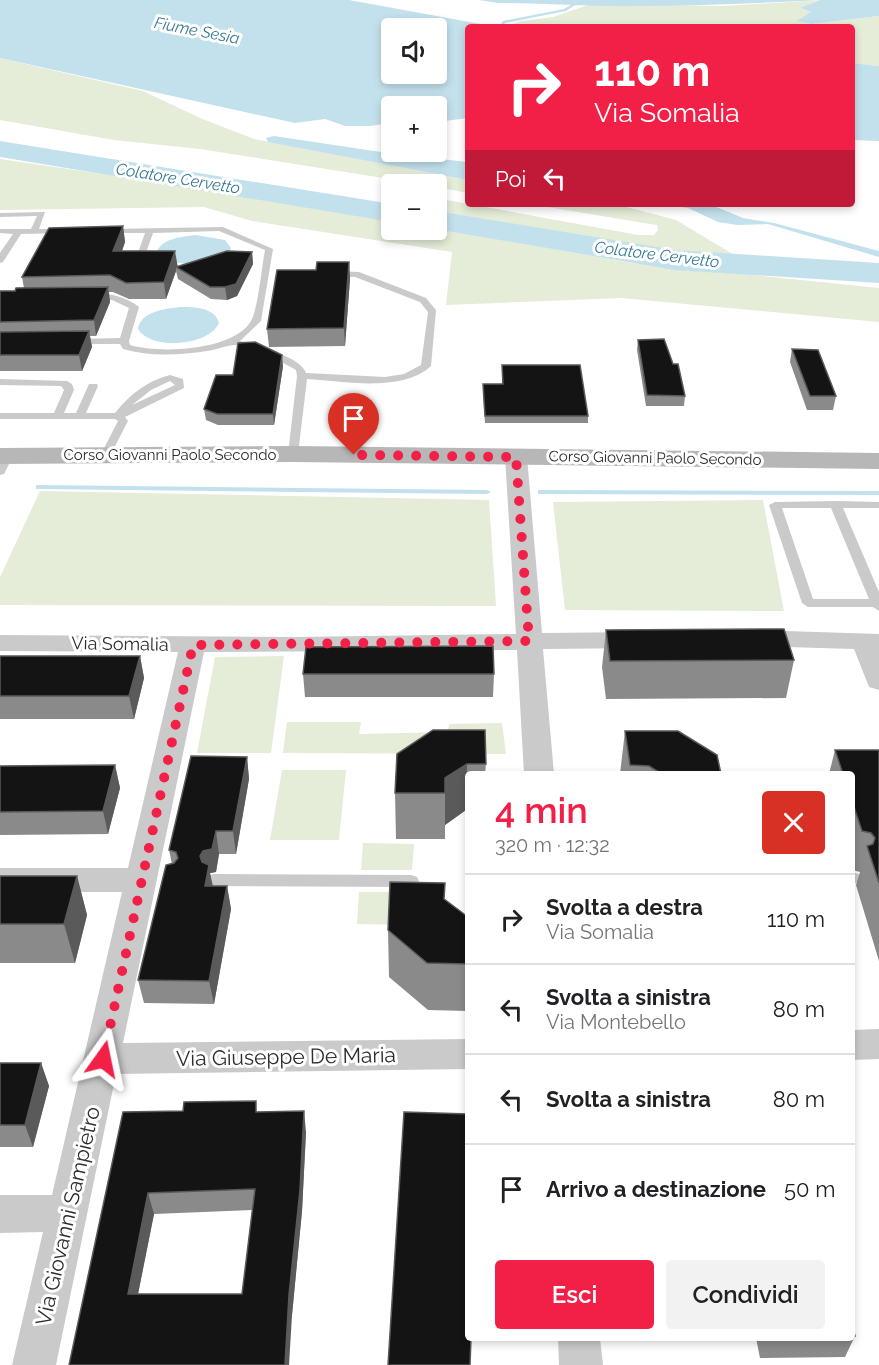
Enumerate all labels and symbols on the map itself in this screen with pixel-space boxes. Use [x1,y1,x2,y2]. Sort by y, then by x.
water label: Fiume Sesia [153,13,242,48]
water label: Colatore Cervetto [115,159,241,198]
water label: Colatore Cervetto [594,237,720,272]
pin [328,393,379,455]
street label: Corso Giovanni Paolo Secondo [64,446,277,464]
street label: Corso Giovanni Paolo Secondo [548,447,762,469]
street label: Via Somalia [71,632,169,655]
position arrow [71,1027,135,1091]
street label: Via Giuseppe De Maria [176,1042,396,1071]
street label: Via Giovanni Sampietro [30,1104,105,1328]

